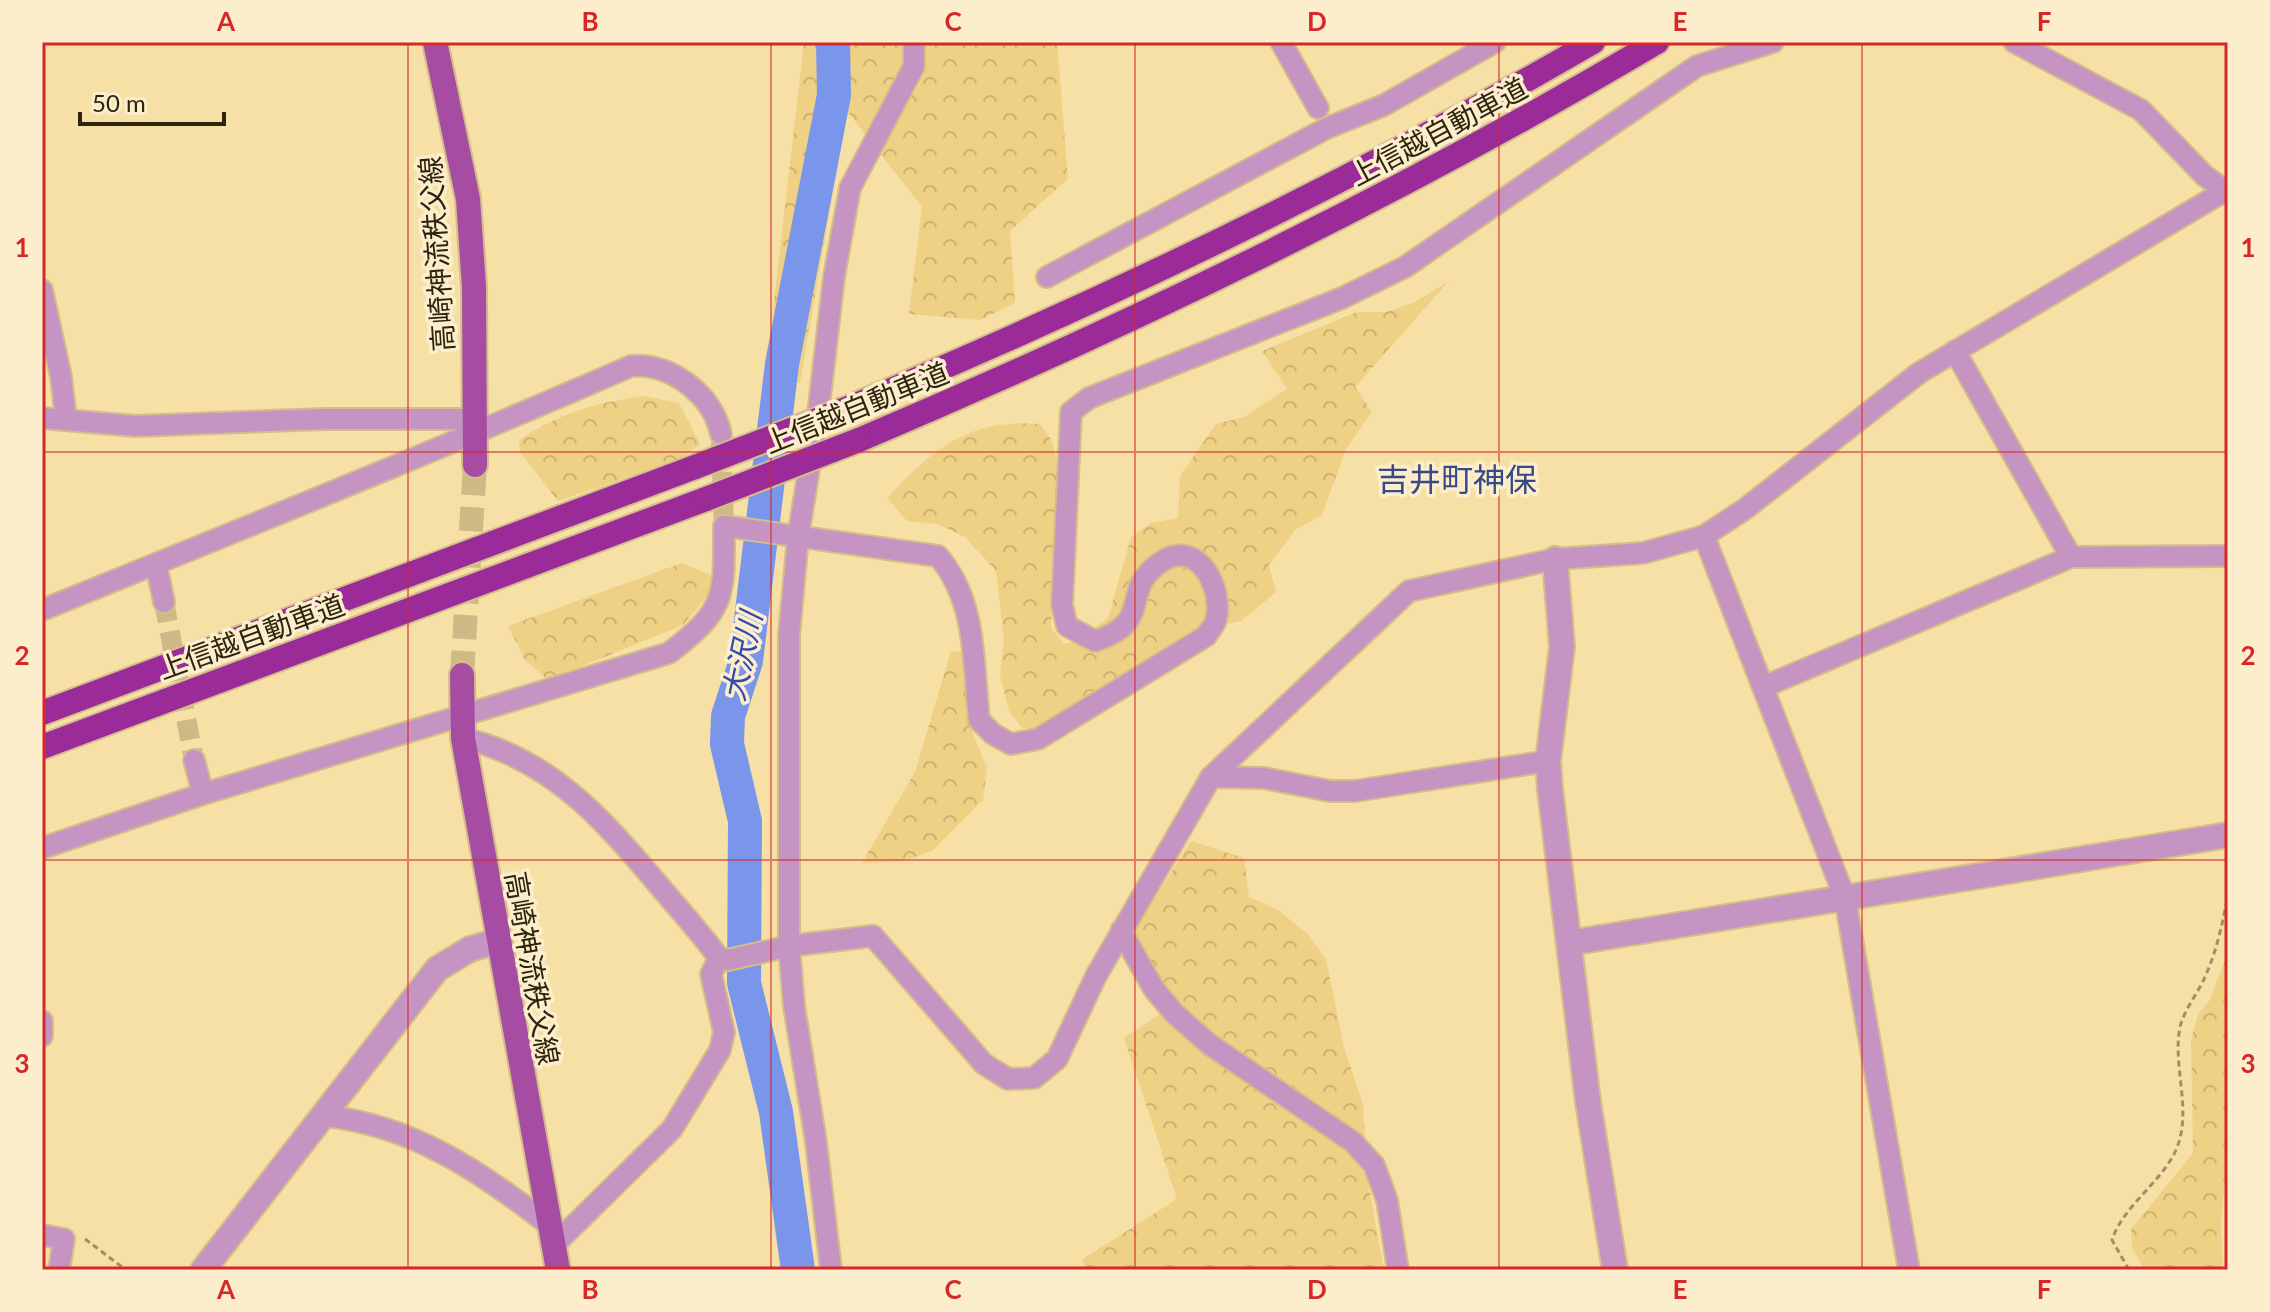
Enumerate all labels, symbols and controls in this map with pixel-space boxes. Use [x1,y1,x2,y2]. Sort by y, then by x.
text: A [216,5,236,37]
text: B [581,5,599,37]
text: C [944,5,962,37]
text: D [1307,5,1327,37]
text: E [1673,5,1687,37]
text: F [2037,5,2051,37]
street label: 上信越自動車道 [1343,70,1533,192]
scale bar [80,76,224,126]
text: 50 m [92,88,146,117]
street label: 高崎神流秩父線 [412,155,460,353]
text: 1 [14,231,30,263]
text: 1 [2240,231,2256,263]
street label: 上信越自動車道 [759,355,953,459]
district label: 吉井町神保 [1377,459,1537,498]
street label: 上信越自動車道 [153,587,349,685]
water label: 大沢川 [714,605,769,704]
text: 2 [14,639,30,671]
text: 2 [2240,639,2256,671]
street label: 高崎神流秩父線 [499,869,567,1067]
text: 3 [14,1047,30,1079]
text: 3 [2240,1047,2256,1079]
text: A [216,1273,236,1305]
text: B [581,1273,599,1305]
text: C [944,1273,962,1305]
text: D [1307,1273,1327,1305]
text: E [1673,1273,1687,1305]
text: F [2037,1273,2051,1305]

